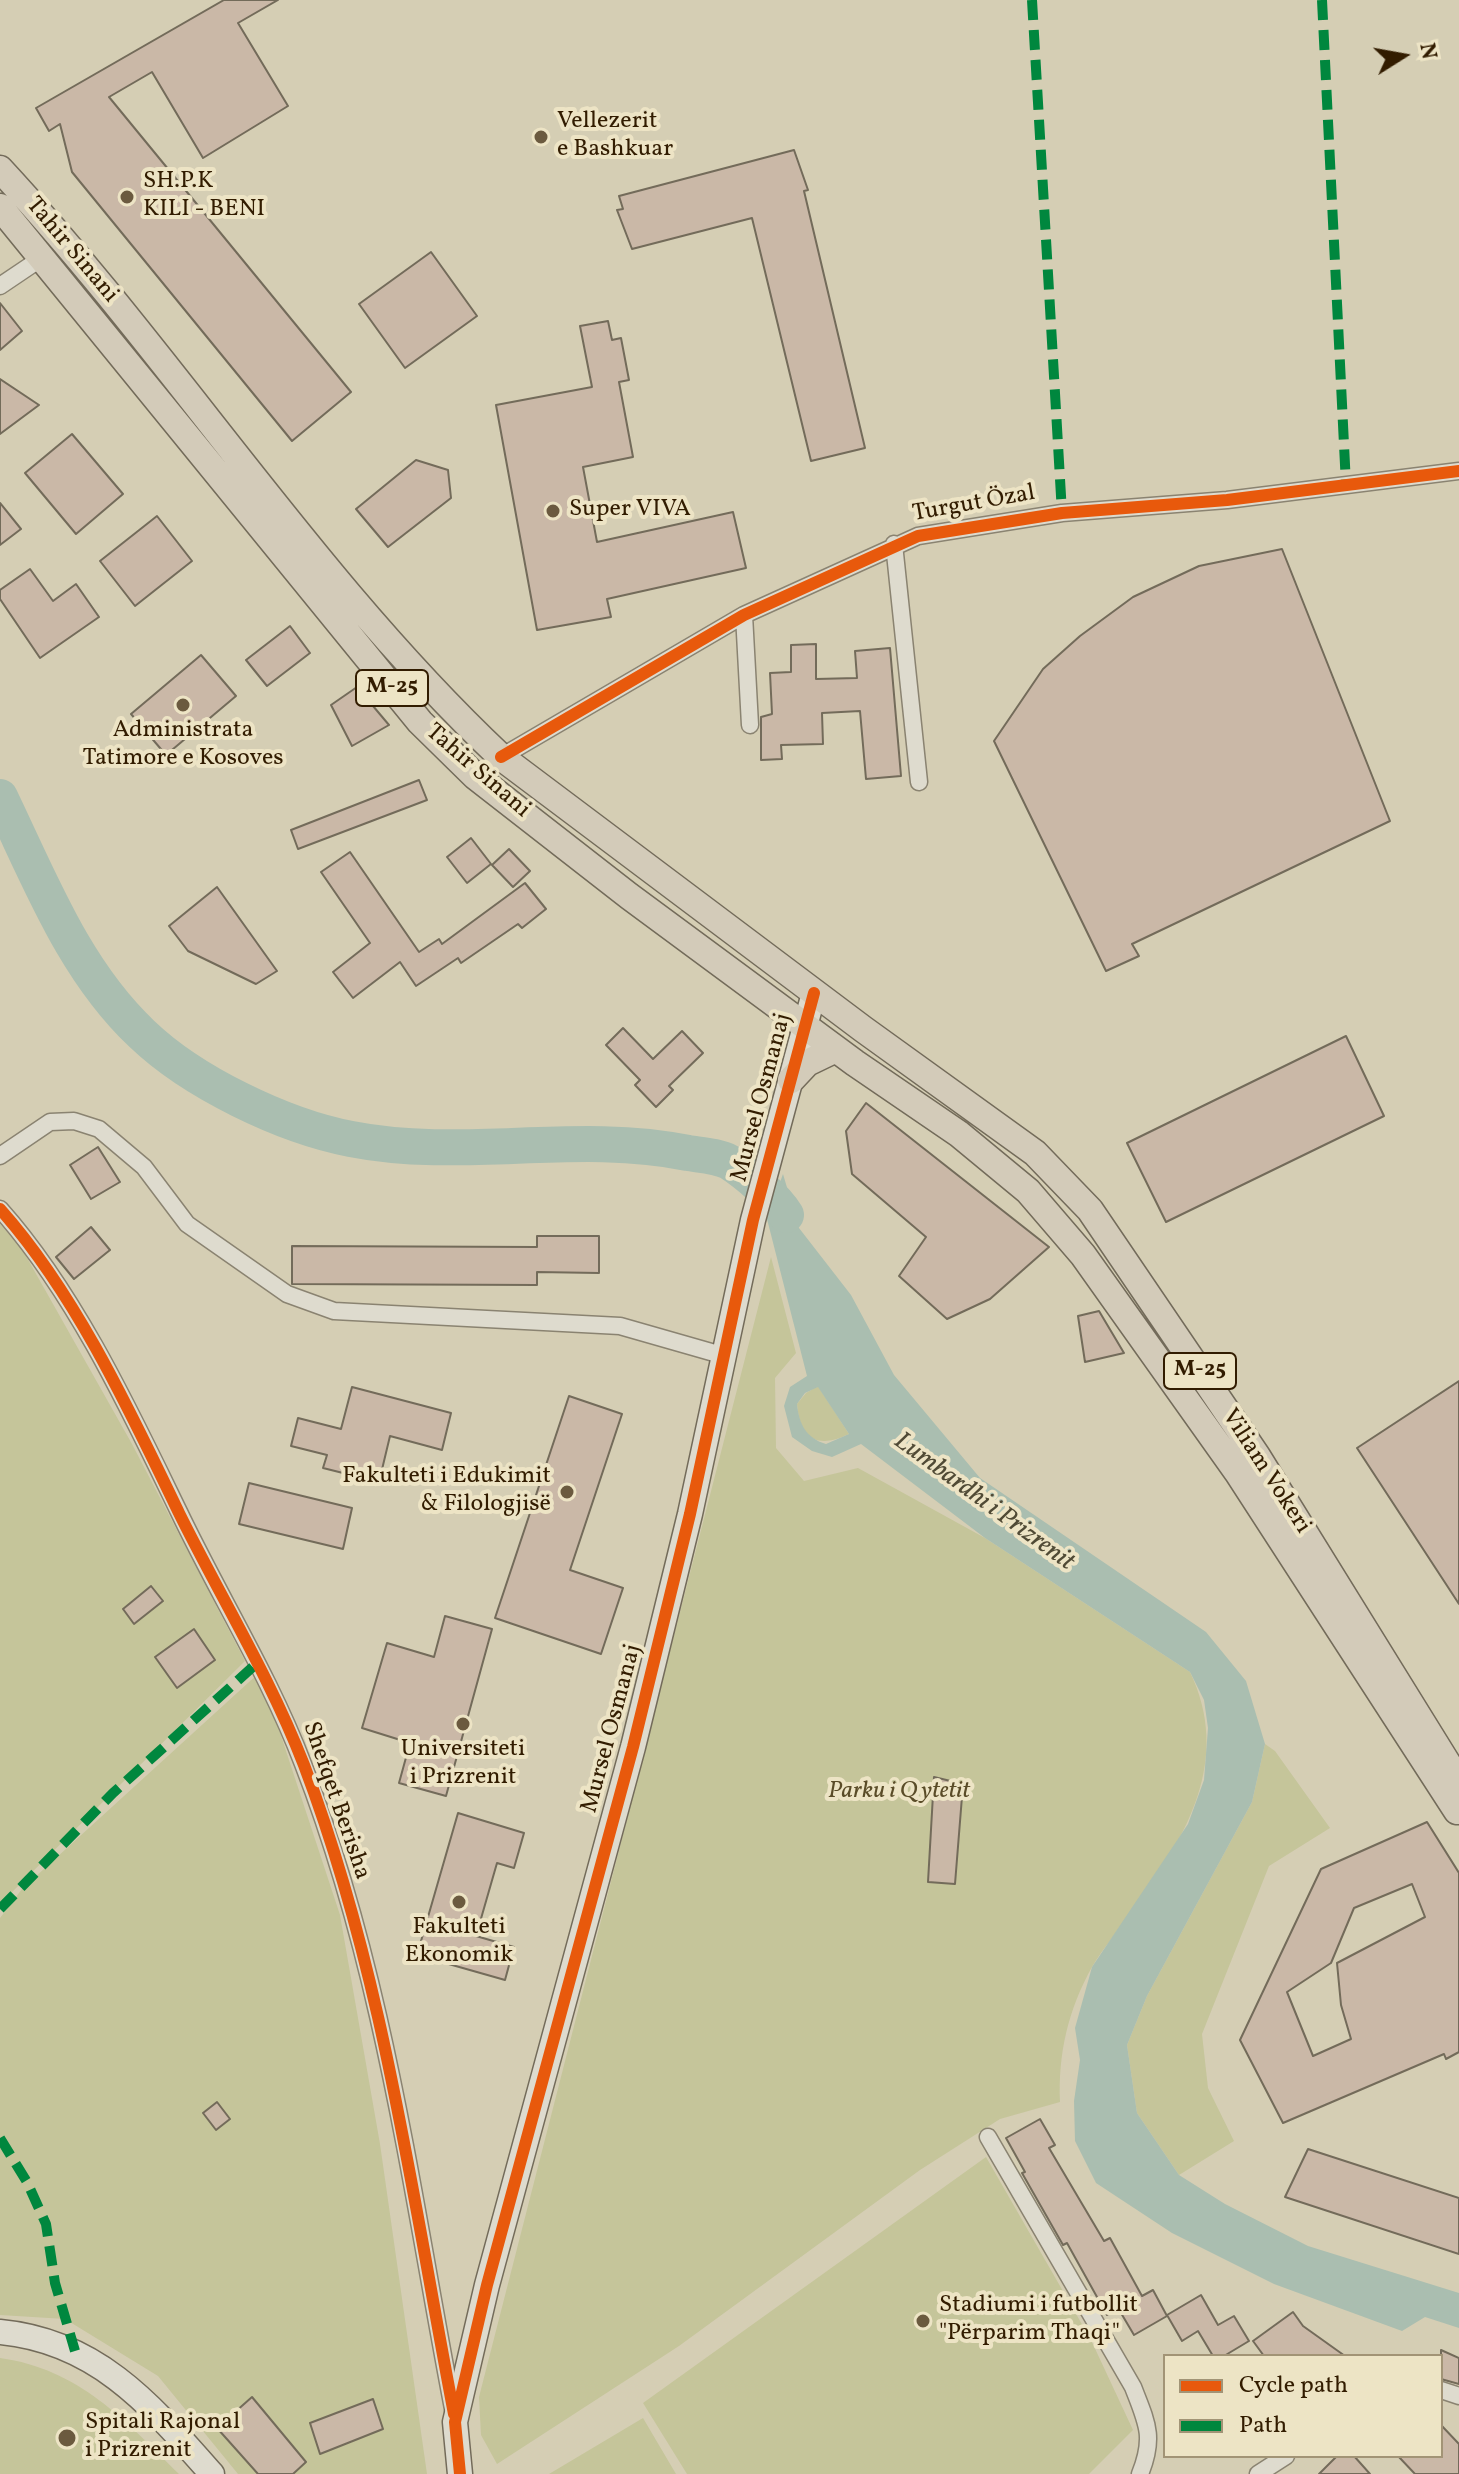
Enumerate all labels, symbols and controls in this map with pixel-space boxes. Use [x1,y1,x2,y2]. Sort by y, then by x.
north arrow [1363,16,1443,96]
text: N [1410,41,1444,62]
place label: Vellezerit e Bashkuar [557,109,673,165]
marker: Vellezerit e Bashkuar [532,128,550,146]
place label: SH.P.K KILI - BENI [143,169,265,225]
marker: SH.P.K KILI - BENI [118,188,136,206]
street label: Tahir Sinani [18,192,124,310]
street label: Turgut Özal [910,480,1038,530]
place label: Super VIVA [569,497,691,525]
marker: Super VIVA [544,502,562,520]
road number: M-25 [356,670,428,706]
marker: Administrata Tatimore e Kosoves [174,696,192,714]
place label: Administrata Tatimore e Kosoves [82,718,284,774]
street label: Tahir Sinani [419,719,535,825]
street label: Mursel Osmanaj [727,1011,799,1185]
road number: M-25 [1164,1353,1236,1389]
street label: Viliam Vokeri [1214,1404,1316,1540]
water label: Lumbardhi i Prizrenit [887,1427,1079,1579]
place label: Fakulteti i Edukimit & Filologjisë [342,1464,551,1520]
marker: Fakulteti i Edukimit & Filologjisë [558,1483,576,1501]
street label: Mursel Osmanaj [577,1642,649,1816]
marker: Universiteti i Prizrenit [454,1715,472,1733]
street label: Shefqet Berisha [295,1718,375,1884]
place label: Universiteti i Prizrenit [401,1737,525,1793]
park label: Parku i Qytetit [828,1779,970,1807]
marker: Fakulteti Ekonomik [450,1893,468,1911]
place label: Fakulteti Ekonomik [405,1915,513,1971]
place label: Stadiumi i futbollit "Përparim Thaqi" [939,2293,1138,2349]
marker: Stadiumi i futbollit "Përparim Thaqi" [914,2312,932,2330]
legend [1163,2354,1443,2458]
text: Cycle path [1239,2369,1348,2403]
text: Path [1239,2409,1287,2443]
place label: Spitali Rajonal i Prizrenit [85,2410,240,2466]
marker: Spitali Rajonal i Prizrenit [56,2427,78,2449]

